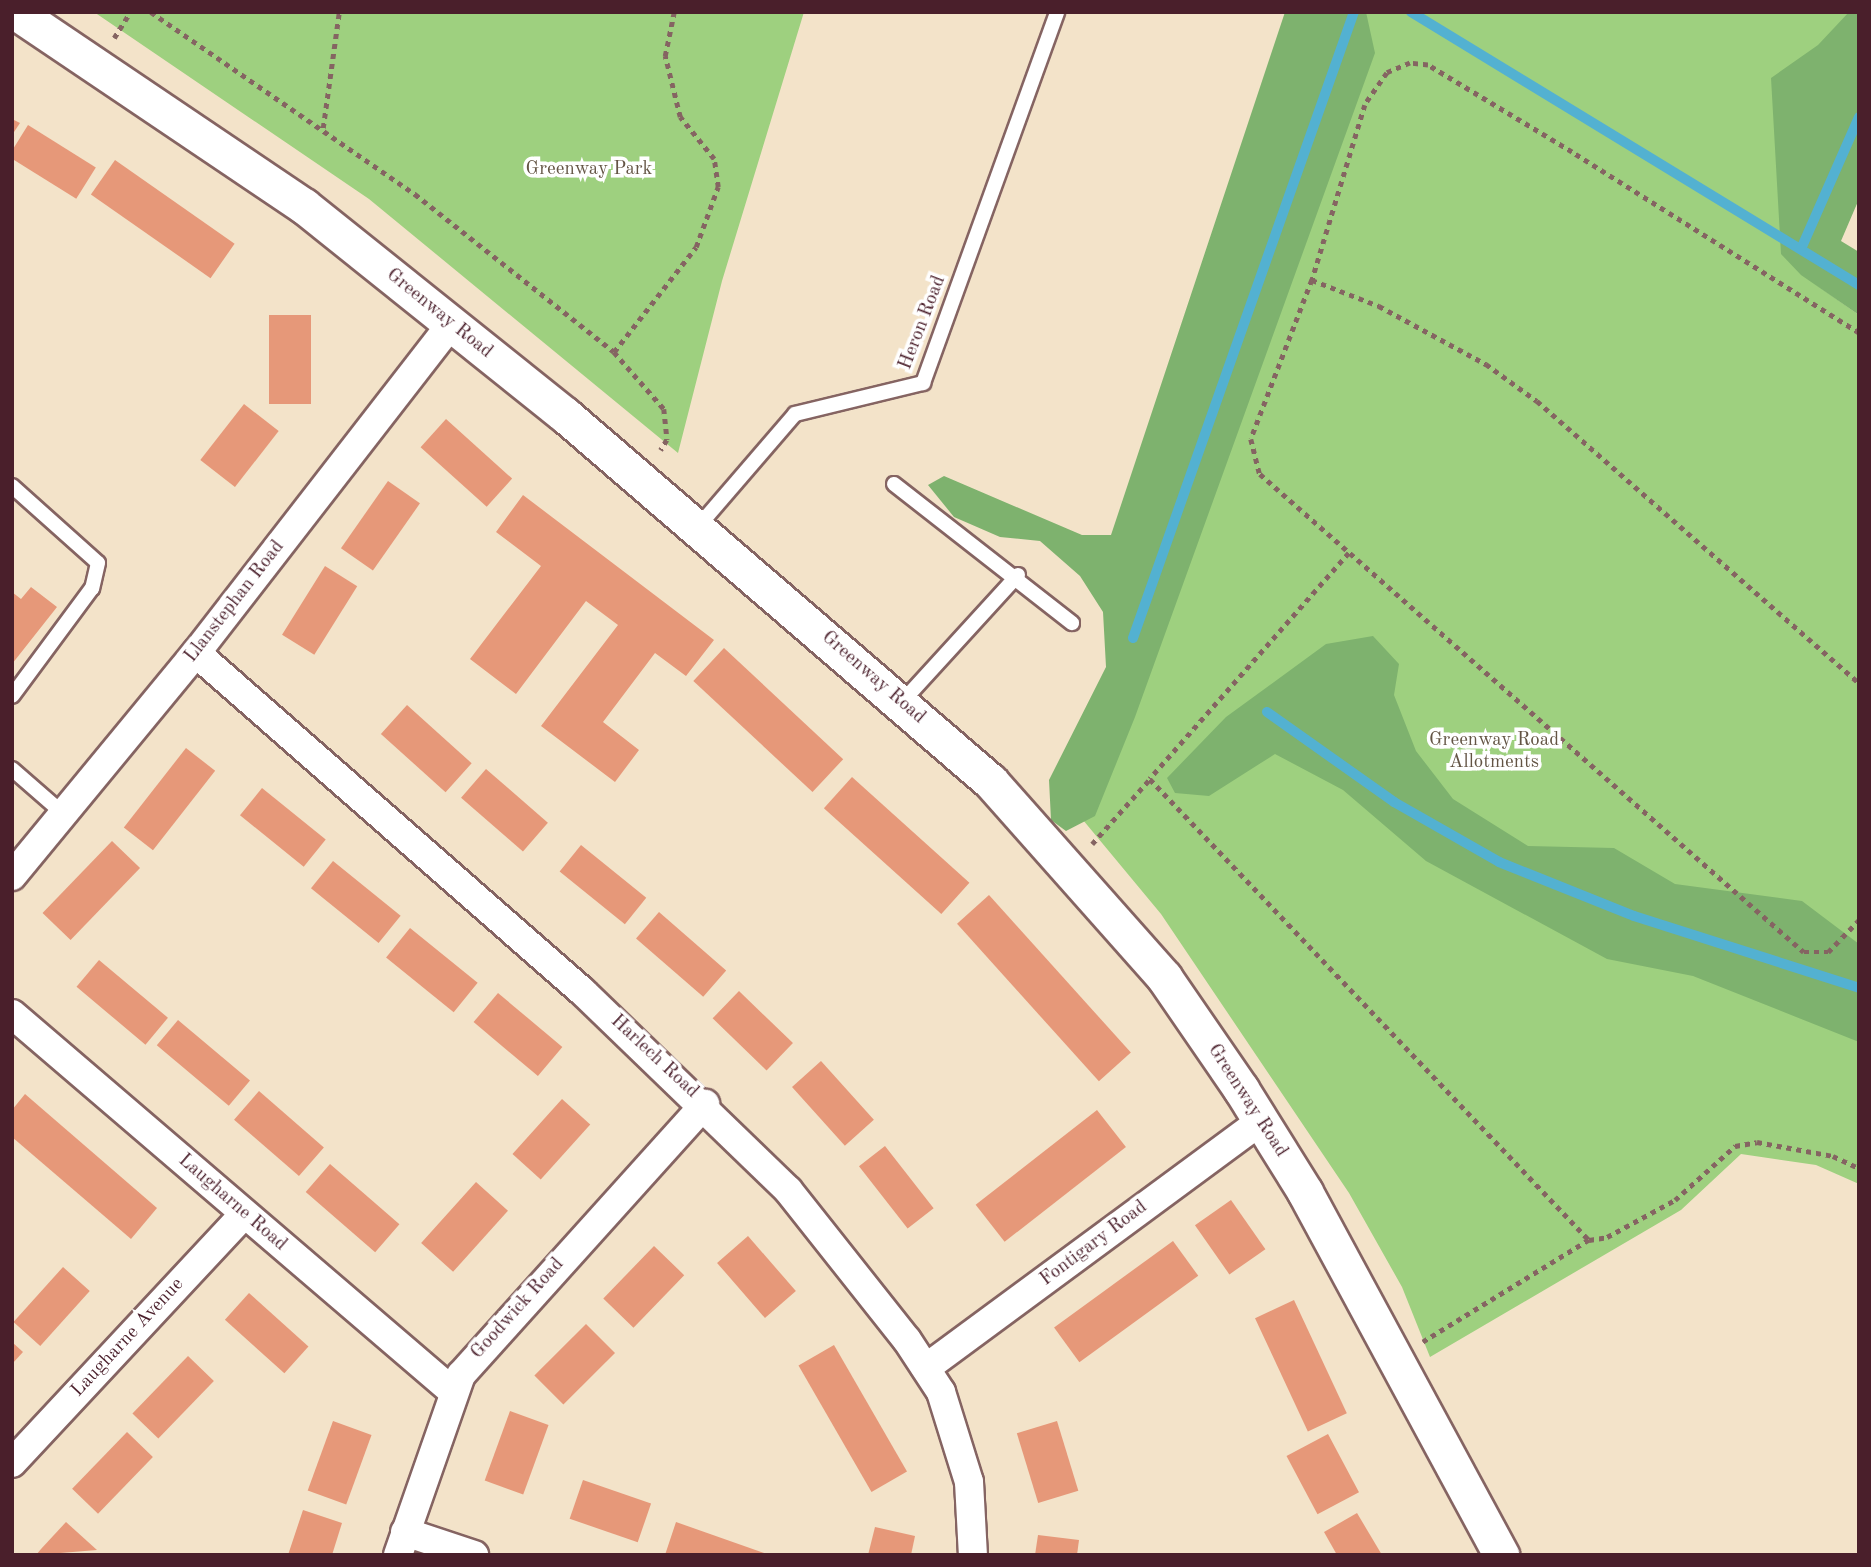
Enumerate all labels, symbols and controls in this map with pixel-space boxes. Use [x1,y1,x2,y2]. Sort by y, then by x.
park label: Greenway Park [526,159,652,181]
street label: Greenway Road [381,264,497,364]
street label: Heron Road [895,273,951,373]
street label: Llanstephan Road [180,536,290,668]
street label: Greenway Road [816,627,930,729]
park label: Greenway Road Allotments [1429,730,1559,774]
street label: Harlech Road [605,1010,703,1104]
street label: Greenway Road [1202,1040,1292,1162]
street label: Laugharne Road [173,1150,291,1256]
street label: Fontigary Road [1036,1196,1152,1292]
street label: Goodwick Road [467,1254,569,1364]
street label: Laugharne Avenue [67,1274,189,1402]

